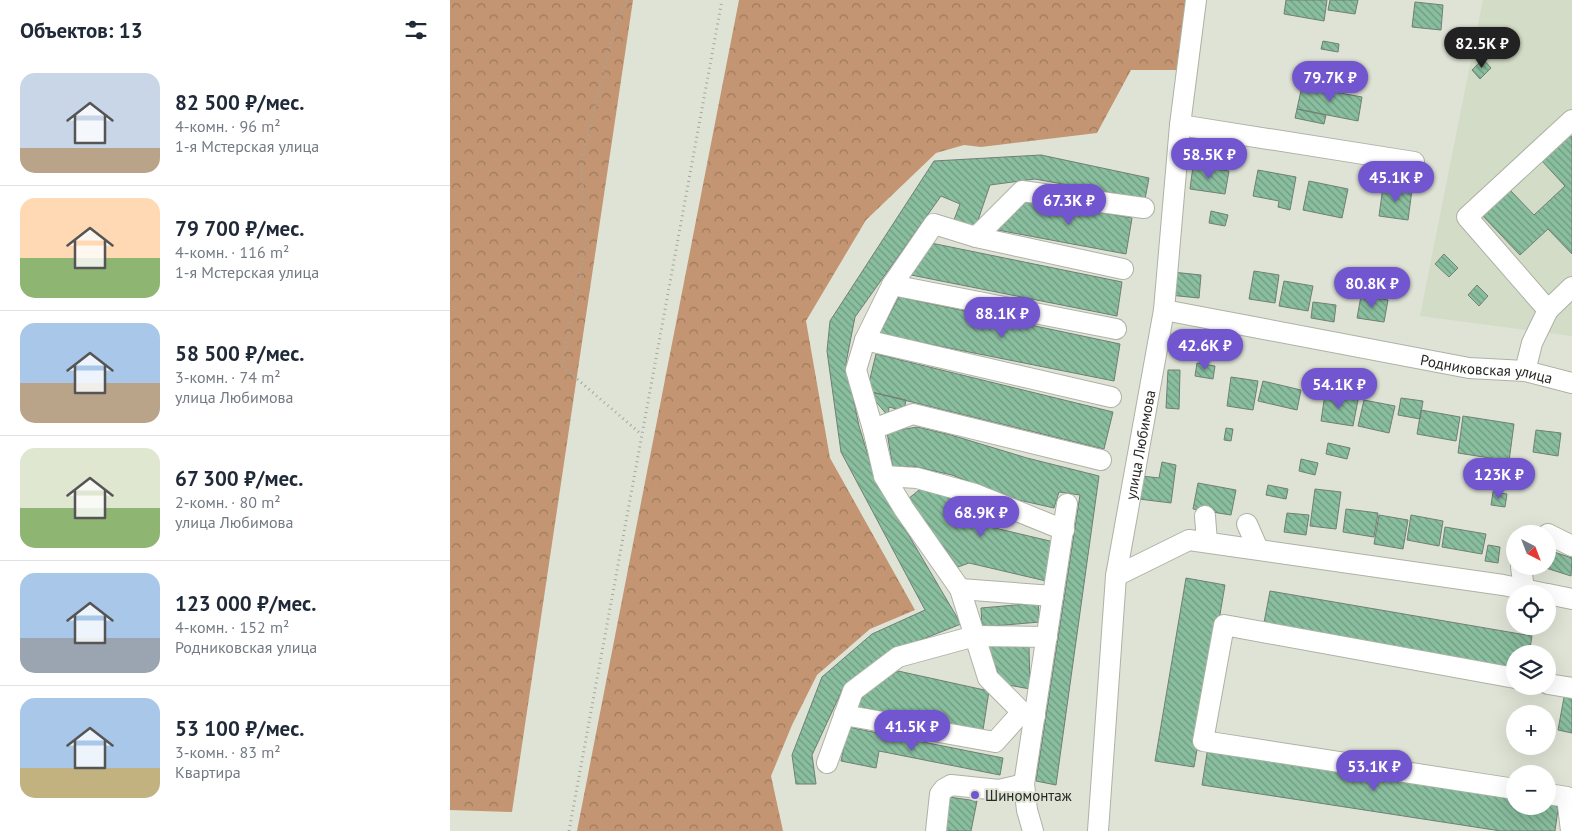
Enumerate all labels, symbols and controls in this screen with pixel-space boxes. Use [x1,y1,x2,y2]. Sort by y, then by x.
icon: filters [402,16,430,44]
text: Объектов: 13 [20,17,143,44]
pin: 82.5K ₽ [1436,27,1528,69]
text: 82.5K ₽ [1455,33,1509,53]
pin: 79.7K ₽ [1284,61,1376,103]
text: 79.7K ₽ [1303,67,1357,87]
text: 82 500 ₽/мес. [175,89,304,116]
icon: home [60,93,120,153]
text: 4-комн. · 96 m² [175,116,281,136]
text: 1-я Мстерская улица [175,136,319,156]
pin: 58.5K ₽ [1163,138,1255,180]
text: 58.5K ₽ [1182,144,1236,164]
pin: 45.1K ₽ [1350,160,1442,203]
text: 45.1K ₽ [1369,167,1423,187]
pin: 67.3K ₽ [1023,184,1115,226]
text: 67.3K ₽ [1043,190,1095,210]
text: 79 700 ₽/мес. [175,215,304,242]
icon: home [60,218,120,278]
text: 4-комн. · 116 m² [175,242,289,262]
text: 1-я Мстерская улица [175,262,319,282]
pin: 80.8K ₽ [1326,266,1418,309]
text: 80.8K ₽ [1345,273,1399,293]
pin: 88.1K ₽ [956,296,1048,339]
text: 88.1K ₽ [975,303,1029,323]
pin: 42.6K ₽ [1159,328,1251,371]
text: 42.6K ₽ [1178,335,1232,355]
text: 58 500 ₽/мес. [175,340,304,367]
icon: home [60,343,120,403]
street label: Родниковская улица [1419,349,1555,387]
text: 3-комн. · 74 m² [175,367,281,387]
pin: 54.1K ₽ [1293,368,1385,410]
text: 54.1K ₽ [1312,374,1366,394]
text: улица Любимова [175,387,293,407]
street label: улица Любимова [1120,388,1159,501]
pin: 123K ₽ [1458,458,1540,500]
text: 123K ₽ [1474,464,1524,484]
text: 67 300 ₽/мес. [175,465,303,492]
icon: home [60,468,120,528]
text: 2-комн. · 80 m² [175,492,281,512]
pin: 68.9K ₽ [935,496,1027,538]
text: 68.9K ₽ [954,502,1008,522]
text: улица Любимова [175,512,293,532]
north arrow [1506,525,1556,575]
map controls [1506,525,1556,815]
button: locate [1506,585,1556,635]
text: 123 000 ₽/мес. [175,590,316,617]
icon: home [60,593,120,653]
text: 4-комн. · 152 m² [175,617,289,637]
text: Родниковская улица [175,637,317,657]
button: layers [1506,645,1556,695]
button: + [1506,705,1556,755]
pin: 41.5K ₽ [866,710,958,752]
text: 53 100 ₽/мес. [175,715,304,742]
text: 41.5K ₽ [885,716,939,736]
icon: home [60,718,120,778]
text: 3-комн. · 83 m² [175,742,281,762]
pin: 53.1K ₽ [1328,750,1420,792]
text: 53.1K ₽ [1347,756,1401,776]
text: Квартира [175,762,241,782]
button: − [1506,765,1556,815]
place label: Шиномонтаж [985,786,1072,805]
marker: Шиномонтаж [969,789,981,801]

